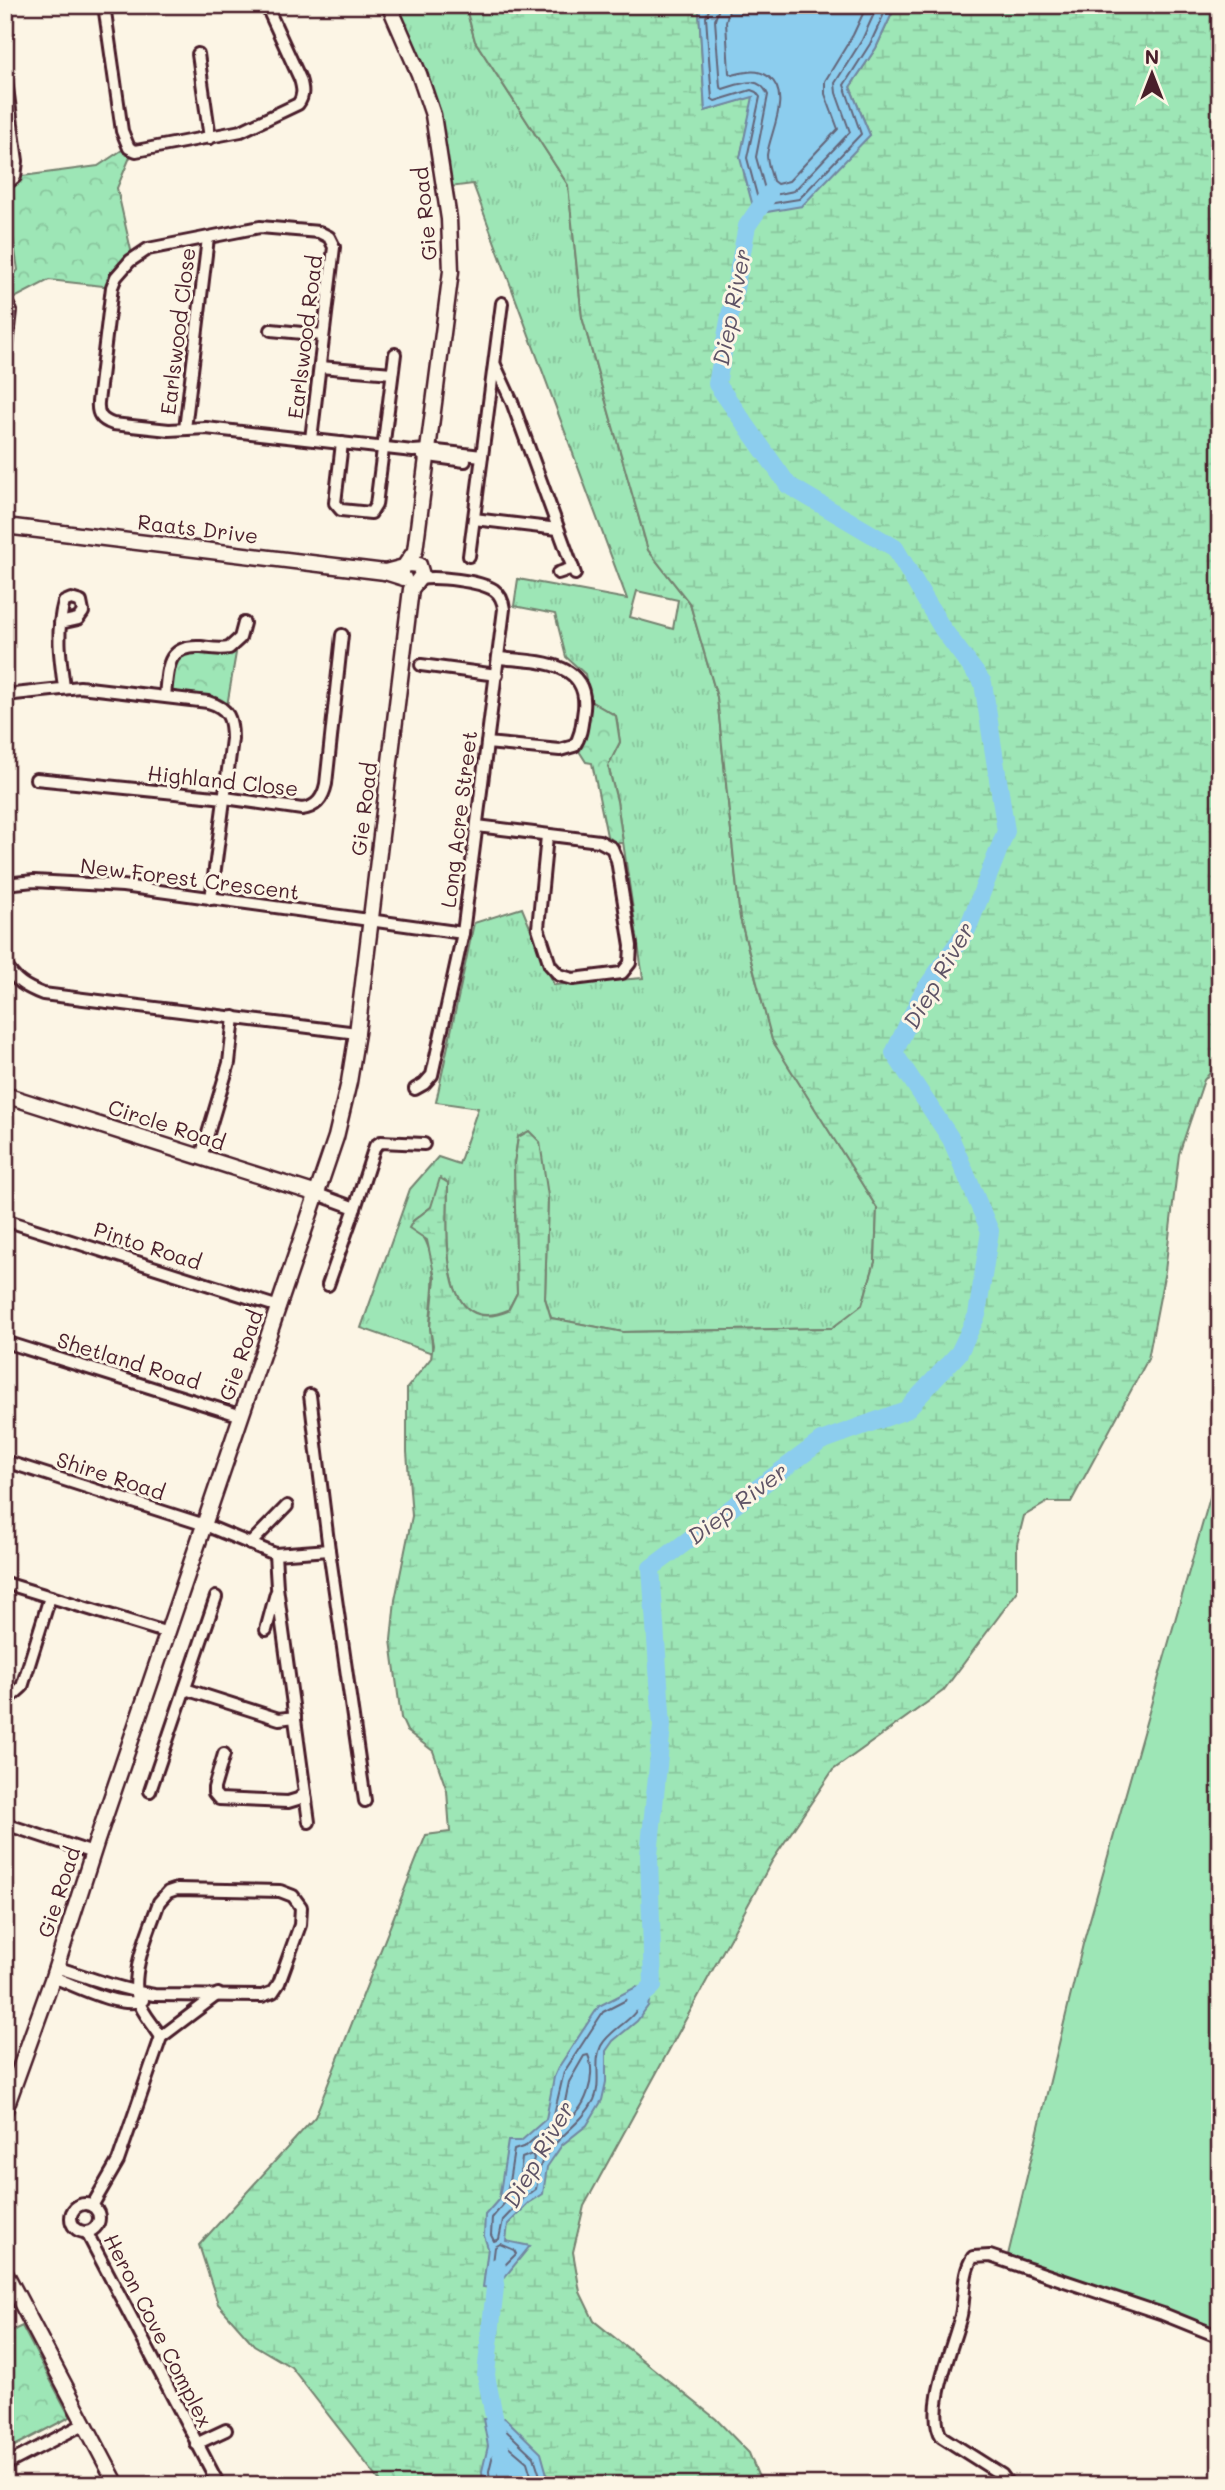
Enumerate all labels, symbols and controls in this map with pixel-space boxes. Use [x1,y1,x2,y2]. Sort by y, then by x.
north arrow [1116,38,1186,108]
text: N [1145,44,1159,69]
street label: Gie Road [406,166,442,262]
street label: Earlswood Close [153,246,201,416]
water label: Diep River [705,246,757,368]
street label: Earlswood Road [281,254,327,420]
street label: Raats Drive [136,507,260,549]
street label: Long Acre Street [434,729,482,909]
street label: Highland Close [146,759,300,801]
street label: Gie Road [344,761,382,857]
street label: New Forest Crescent [79,851,301,905]
water label: Diep River [895,916,981,1034]
street label: Circle Road [105,1092,229,1156]
street label: Pinto Road [91,1215,205,1275]
street label: Gie Road [212,1306,268,1404]
street label: Shetland Road [54,1325,204,1395]
street label: Shire Road [53,1445,169,1505]
water label: Diep River [681,1455,793,1551]
street label: Gie Road [31,1843,85,1941]
water label: Diep River [495,2095,581,2213]
street label: Heron Cove Complex [98,2229,220,2431]

